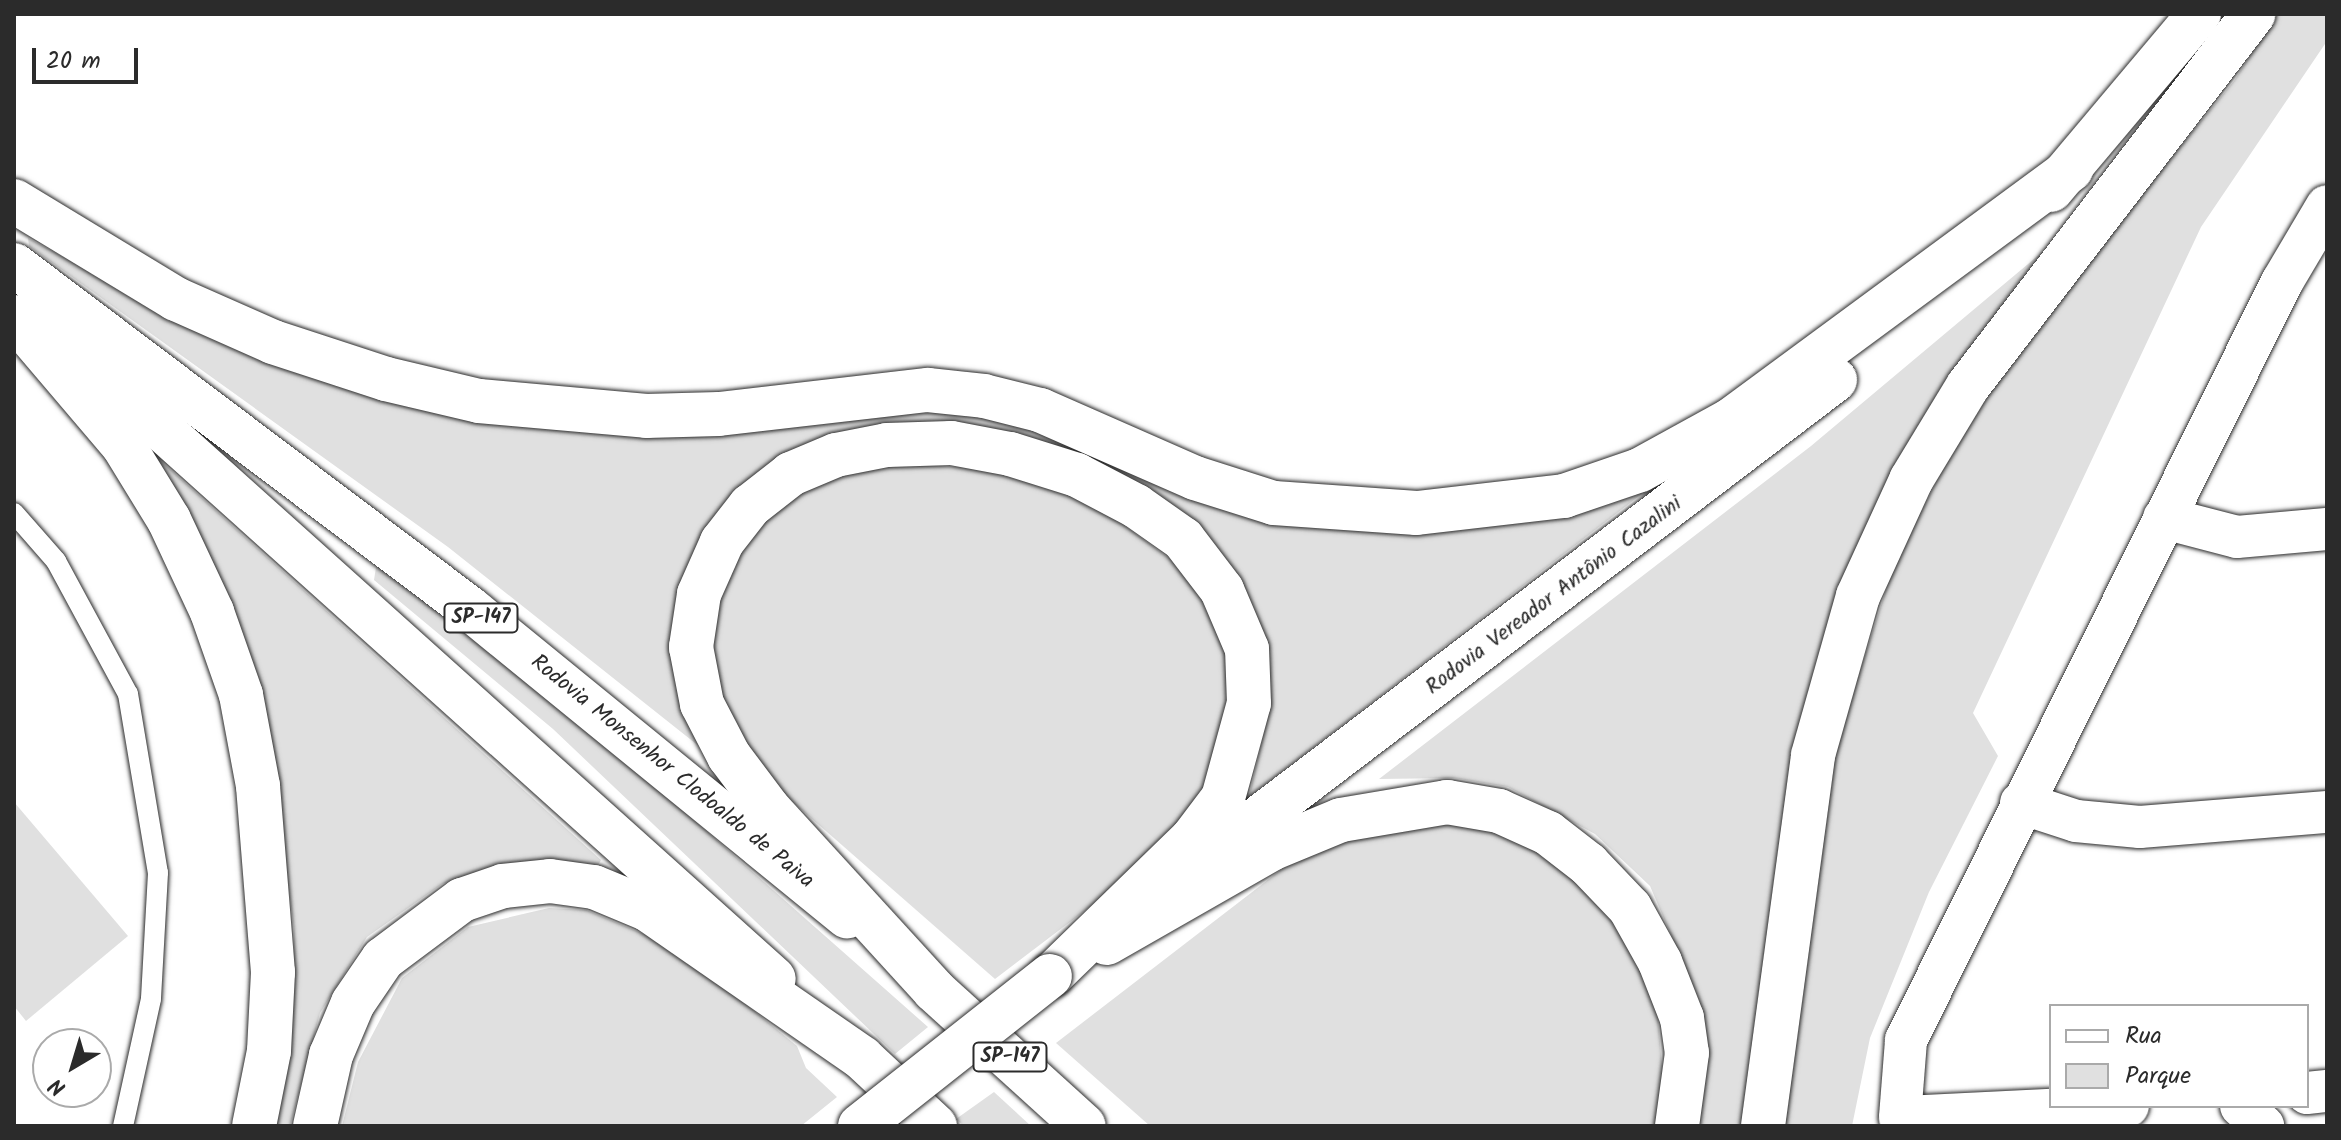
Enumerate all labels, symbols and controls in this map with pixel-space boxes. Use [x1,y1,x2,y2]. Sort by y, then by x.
scale bar [36,32,142,82]
text: 20 m [46,42,101,81]
street label: Rodovia Vereador Antônio Cazalini [1421,491,1687,701]
road number: SP-147 [443,602,519,634]
street label: Rodovia Monsenhor Clodoaldo de Paiva [525,649,819,895]
legend [2049,1004,2309,1108]
text: Rua [2125,1017,2162,1056]
north arrow [32,1028,112,1108]
road number: SP-147 [972,1041,1048,1073]
text: Parque [2125,1057,2191,1096]
text: N [42,1068,74,1104]

